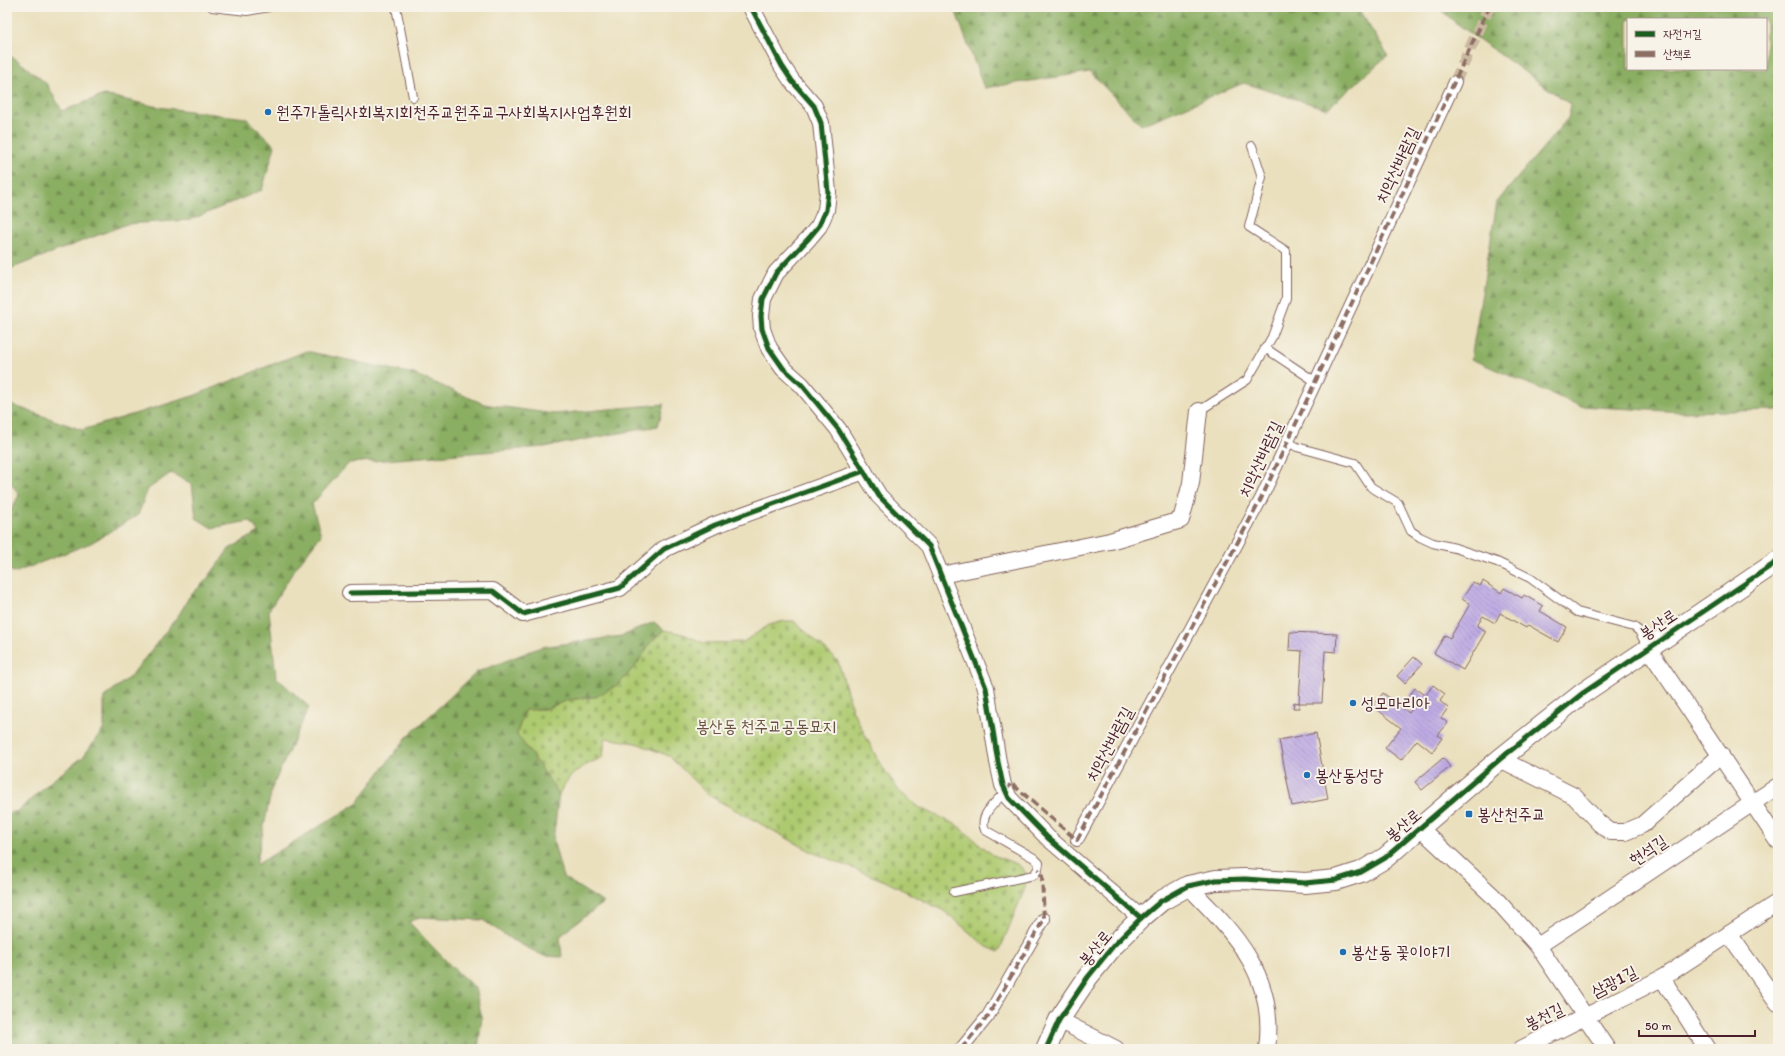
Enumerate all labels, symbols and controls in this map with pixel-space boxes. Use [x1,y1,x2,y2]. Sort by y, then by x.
legend [1627,18,1767,70]
text: 자전거길 [1663,27,1702,41]
text: 산책로 [1663,47,1692,61]
place label: 원주가톨릭사회복지회천주교원주교구사회복지사업후원회 [276,102,632,122]
marker: 원주가톨릭사회복지회천주교원주교구사회복지사업후원회 [263,107,273,117]
street label: 치악산바람길 [1371,123,1424,206]
street label: 치악산바람길 [1234,417,1287,500]
street label: 봉산로 [1635,604,1681,644]
place label: 성모마리아 [1361,693,1430,713]
marker: 성모마리아 [1348,698,1358,708]
street label: 치악산바람길 [1081,703,1137,785]
park label: 봉산동 천주교공동묘지 [696,716,836,736]
place label: 봉산동성당 [1315,765,1384,785]
marker: 봉산동성당 [1302,770,1312,780]
street label: 봉산로 [1381,804,1425,846]
place label: 봉산천주교 [1477,804,1545,824]
marker: 봉산천주교 [1464,809,1474,819]
street label: 현석길 [1625,830,1671,870]
street label: 봉산로 [1074,926,1116,970]
place label: 봉산동 꽃이야기 [1351,942,1451,962]
marker: 봉산동 꽃이야기 [1338,947,1348,957]
street label: 삼광1길 [1588,961,1641,1001]
street label: 봉천길 [1521,998,1567,1034]
scale bar [1639,1012,1755,1038]
text: 50 m [1645,1019,1671,1033]

